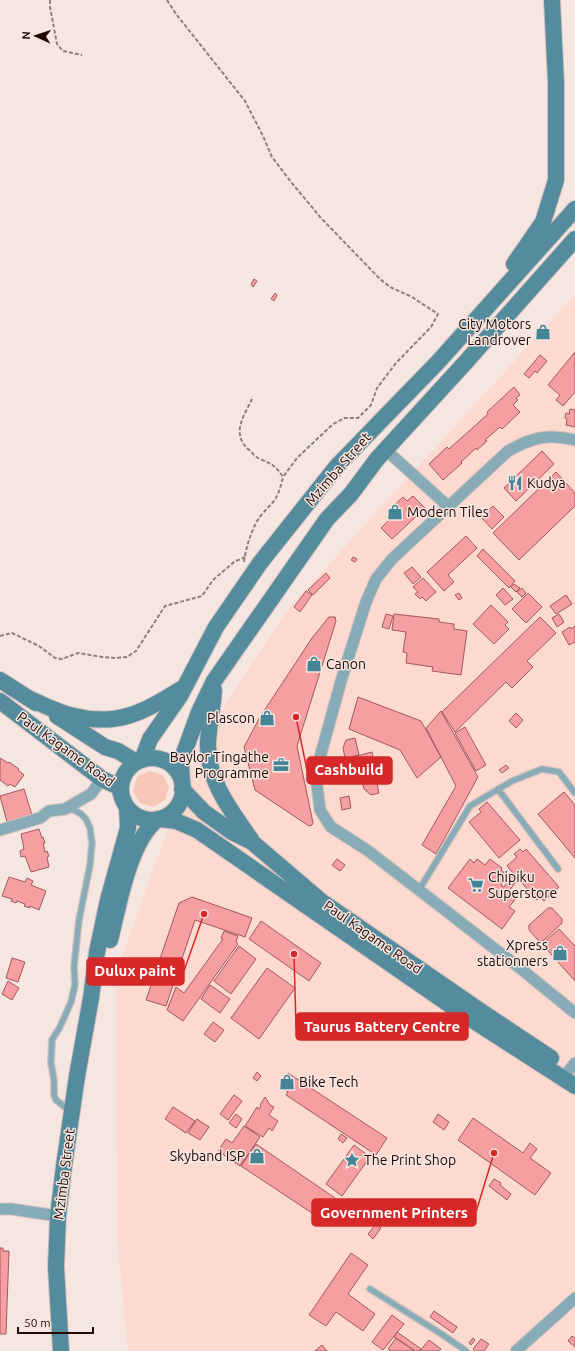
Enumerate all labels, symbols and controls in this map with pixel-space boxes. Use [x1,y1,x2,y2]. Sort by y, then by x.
north arrow [16,16,56,56]
text: N [20,31,32,40]
place label: City Motors Landrover [458,316,532,348]
shop icon: City Motors Landrover [534,323,552,341]
street label: Mzimba Street [302,429,374,509]
restaurant icon: Kudya [506,474,524,492]
place label: Kudya [527,475,566,491]
shop icon: Modern Tiles [386,503,404,521]
place label: Modern Tiles [407,504,489,520]
shop icon: Canon [305,655,323,673]
place label: Canon [326,656,366,672]
street label: Paul Kagame Road [14,708,118,790]
shop icon: Plascon [258,709,276,727]
place label: Plascon [207,710,255,726]
place label: Baylor Tingathe Programme [170,749,269,781]
office icon: Baylor Tingathe Programme [272,756,290,774]
callout: Cashbuild [307,757,392,784]
text: Cashbuild [314,761,384,778]
place label: Chipiku Superstore [488,869,557,901]
supermarket icon: Chipiku Superstore [467,876,485,894]
street label: Paul Kagame Road [321,897,425,977]
place label: Xpress stationners [477,937,548,969]
shop icon: Xpress stationners [551,944,569,962]
callout: Dulux paint [87,958,184,985]
text: Dulux paint [94,962,176,979]
callout: Taurus Battery Centre [296,1013,468,1040]
text: Taurus Battery Centre [304,1018,460,1035]
shop icon: Bike Tech [278,1073,296,1091]
place label: Bike Tech [299,1074,358,1090]
street label: Mzimba Street [50,1127,78,1221]
shop icon: Skyband ISP [248,1147,266,1165]
place label: Skyband ISP [170,1148,245,1164]
place icon: The Print Shop [343,1151,361,1169]
place label: The Print Shop [364,1152,456,1168]
callout: Government Printers [312,1199,476,1226]
text: Government Printers [320,1204,468,1221]
scale bar [18,1309,93,1335]
text: 50 m [24,1316,51,1329]

